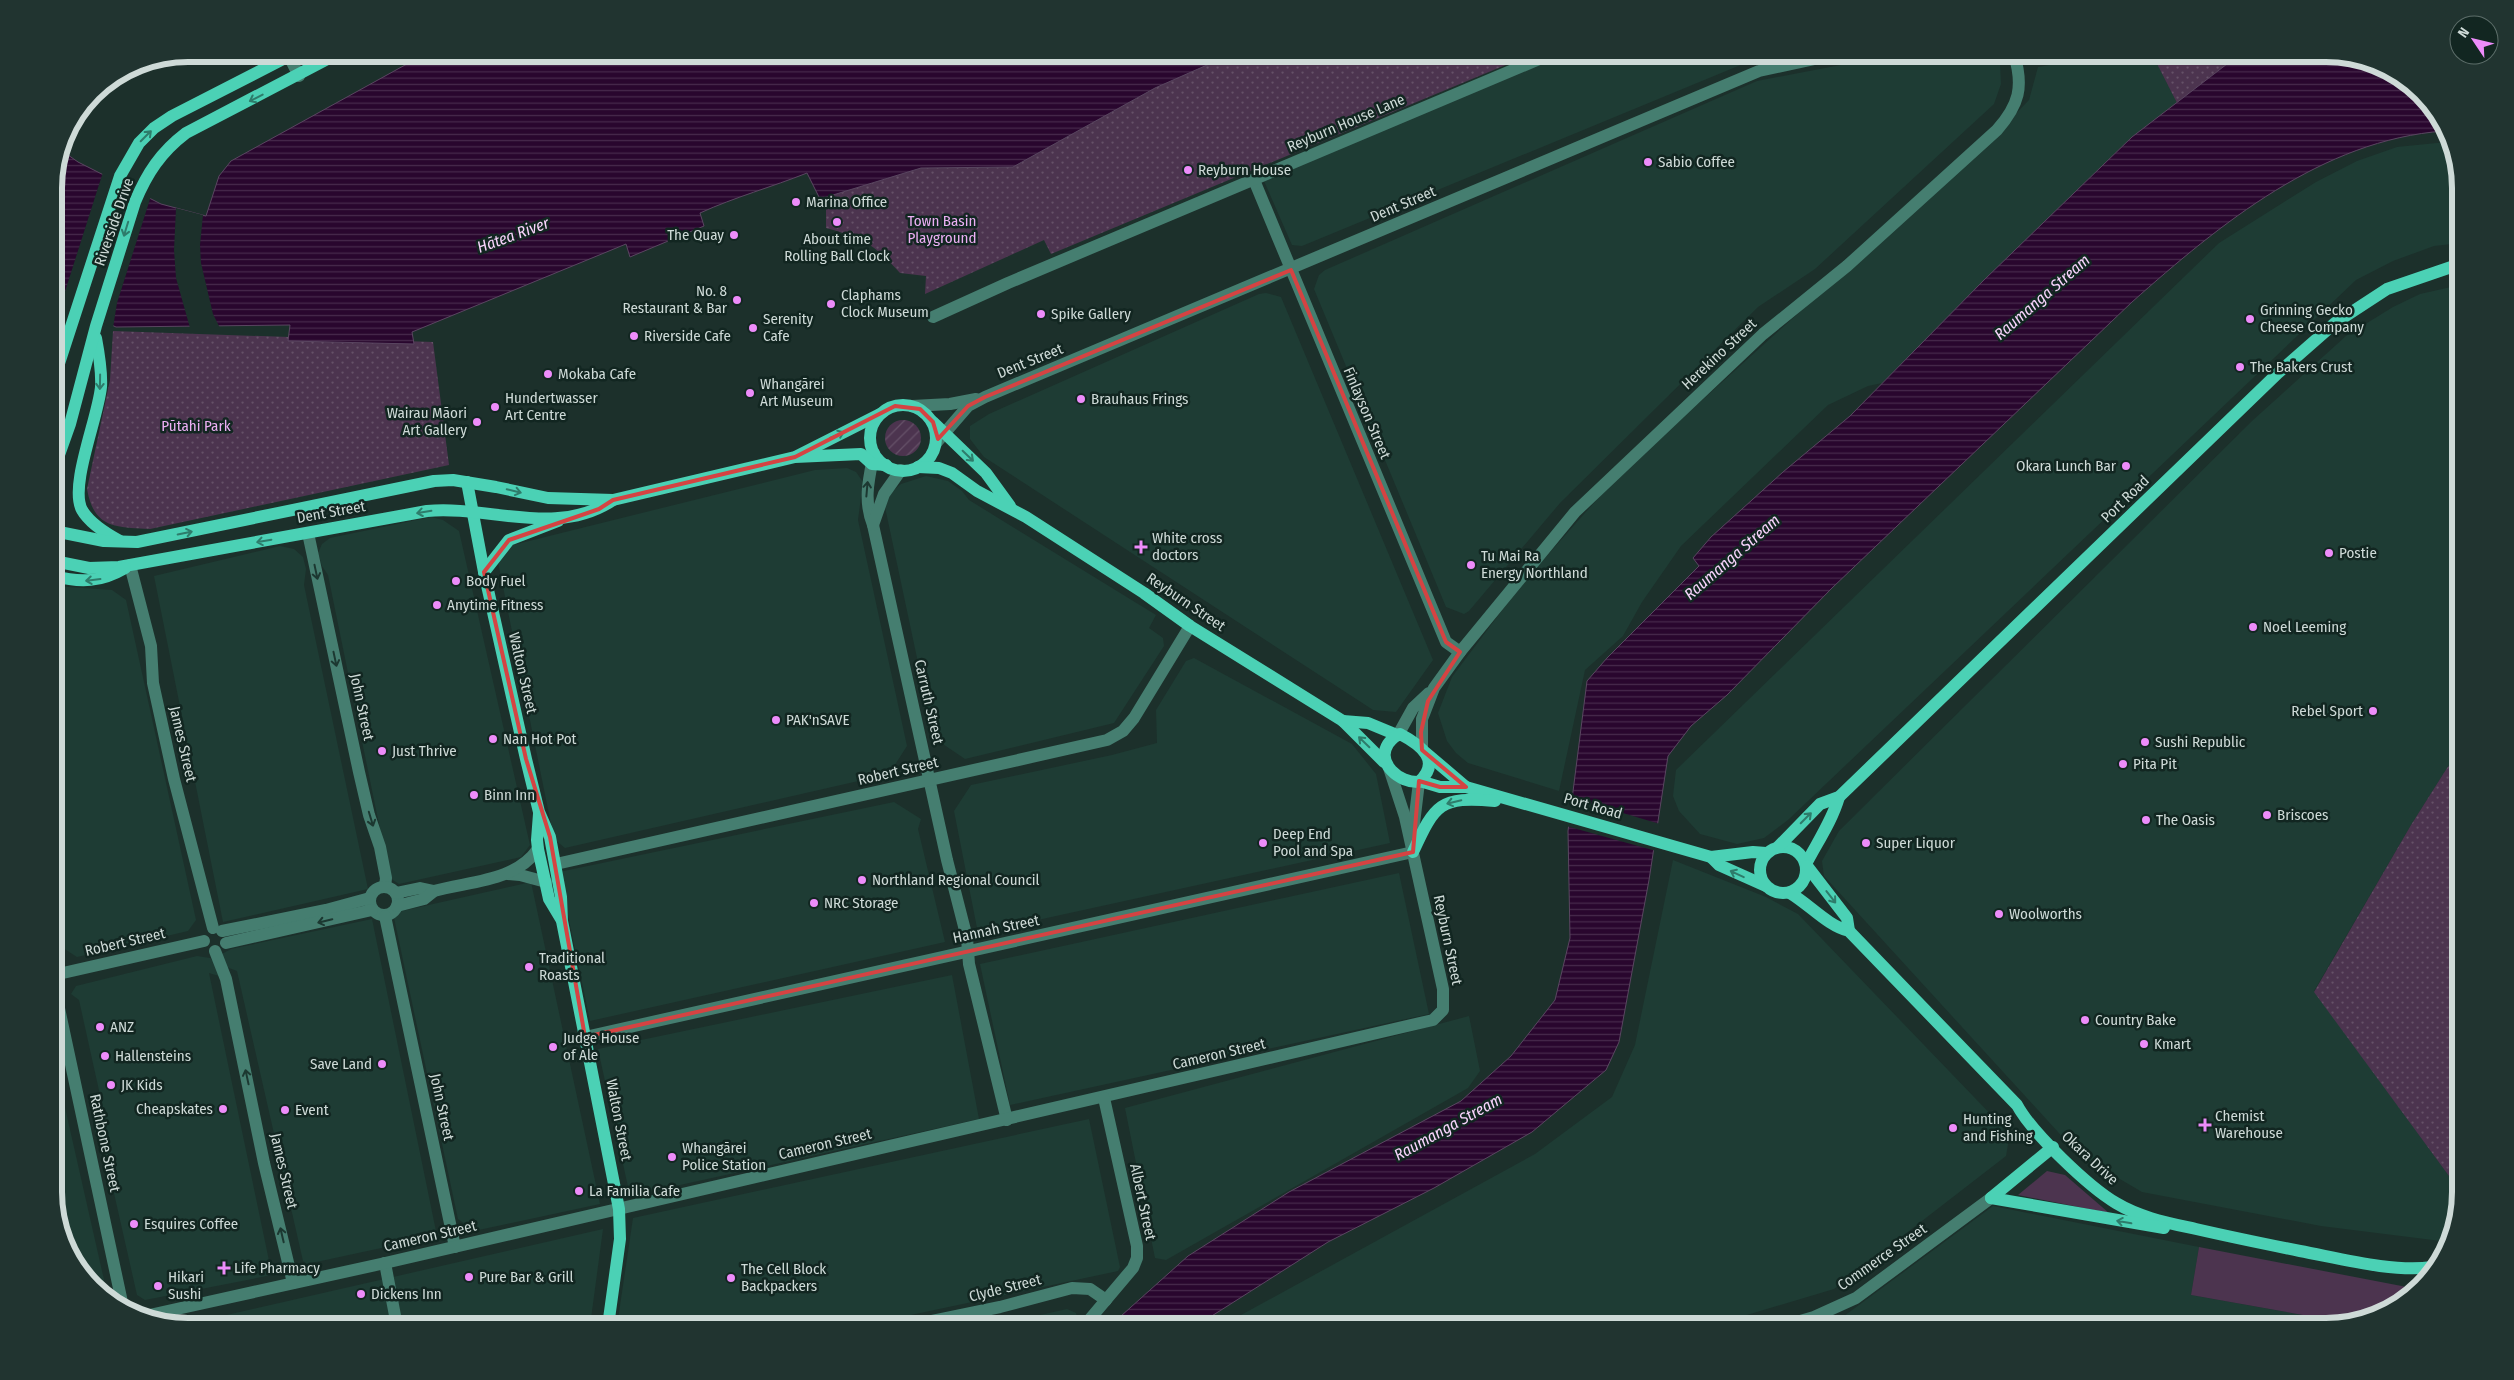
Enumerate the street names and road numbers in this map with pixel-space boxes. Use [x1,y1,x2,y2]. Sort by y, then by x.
street label: Reyburn House Lane [1285,90,1407,156]
street label: Riverside Drive [91,176,137,268]
street label: Dent Street [1368,182,1439,226]
street label: Herekino Street [1678,315,1760,393]
street label: Dent Street [994,340,1066,382]
street label: Finlayson Street [1340,364,1394,462]
street label: Port Road [2097,472,2153,526]
street label: Dent Street [295,497,367,527]
street label: Reyburn Street [1143,569,1229,635]
street label: Walton Street [505,631,541,715]
street label: Carruth Street [911,658,948,746]
street label: John Street [346,672,378,742]
street label: James Street [166,704,200,784]
street label: Robert Street [856,753,940,789]
street label: Port Road [1562,789,1624,823]
street label: Reyburn Street [1430,893,1466,987]
street label: Hannah Street [951,911,1041,947]
street label: Robert Street [83,924,167,960]
street label: Cameron Street [1171,1035,1267,1073]
street label: John Street [426,1072,458,1142]
street label: Walton Street [602,1078,636,1162]
street label: Rathbone Street [86,1092,124,1194]
street label: Cameron Street [777,1125,873,1163]
street label: Okara Drive [2058,1127,2122,1189]
street label: James Street [267,1131,301,1211]
street label: Albert Street [1126,1162,1160,1242]
street label: Cameron Street [382,1217,478,1255]
street label: Commerce Street [1834,1220,1930,1294]
street label: Clyde Street [967,1270,1043,1306]

